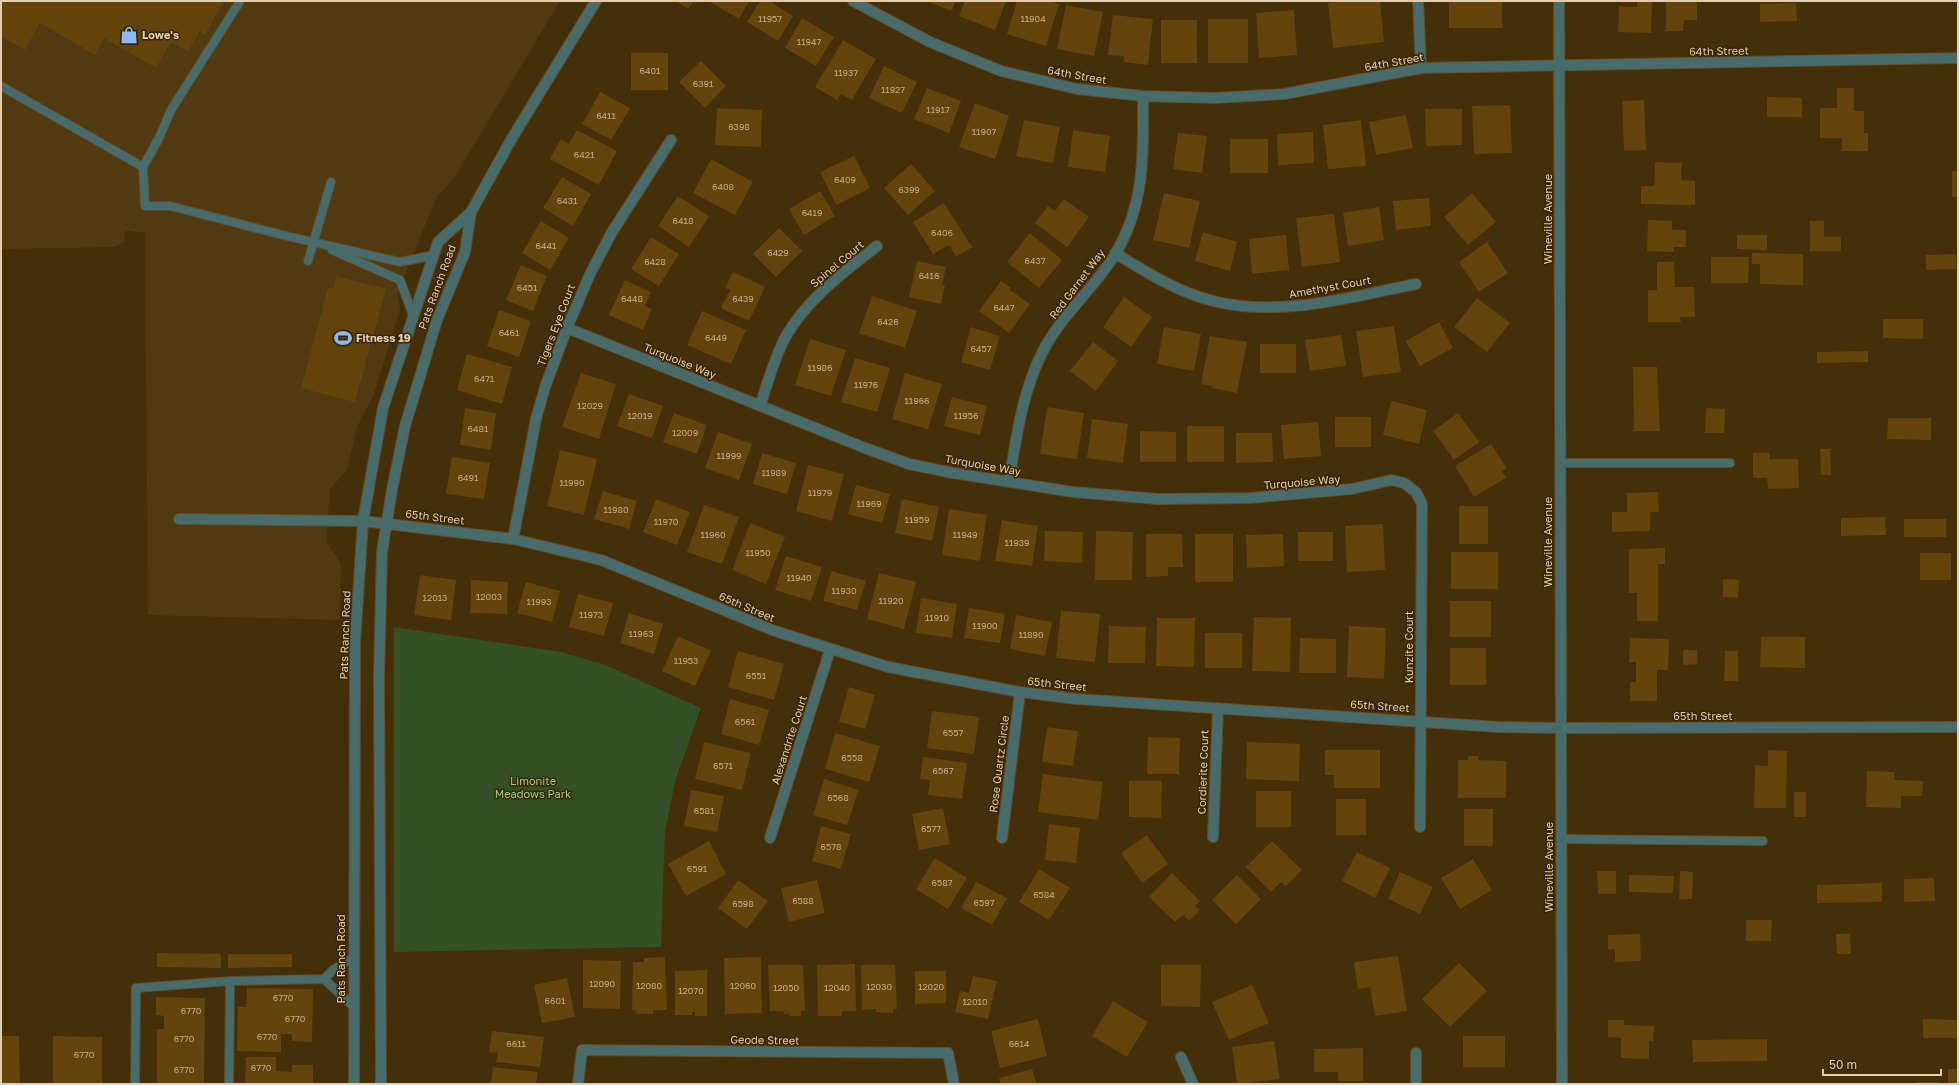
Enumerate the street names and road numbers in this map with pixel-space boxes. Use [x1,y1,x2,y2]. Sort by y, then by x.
street label: 64th Street [1689,43,1749,58]
street label: 64th Street [1363,50,1425,73]
street label: 64th Street [1046,63,1108,86]
street label: Wineville Avenue [1541,174,1554,264]
street label: Spinel Court [807,237,866,290]
street label: Pats Ranch Road [415,243,458,331]
street label: Red Garnet Way [1046,246,1107,321]
street label: Amethyst Court [1288,273,1372,300]
street label: Tigers Eye Court [534,282,577,368]
street label: Turquoise Way [642,340,718,381]
street label: Turquoise Way [944,451,1022,478]
street label: Turquoise Way [1263,472,1341,491]
street label: Wineville Avenue [1541,497,1554,587]
street label: 65th Street [405,506,465,527]
street label: 65th Street [717,589,777,624]
street label: Pats Ranch Road [336,590,353,680]
street label: Kunzite Court [1402,611,1415,683]
street label: 65th Street [1027,674,1087,693]
street label: Alexandrite Court [768,694,809,786]
street label: 65th Street [1350,697,1410,714]
street label: 65th Street [1673,709,1733,722]
street label: Rose Quartz Circle [986,715,1011,813]
street label: Cordierite Court [1195,729,1210,815]
street label: Wineville Avenue [1542,822,1555,912]
street label: Pats Ranch Road [334,915,347,1004]
street label: Geode Street [730,1032,800,1047]

